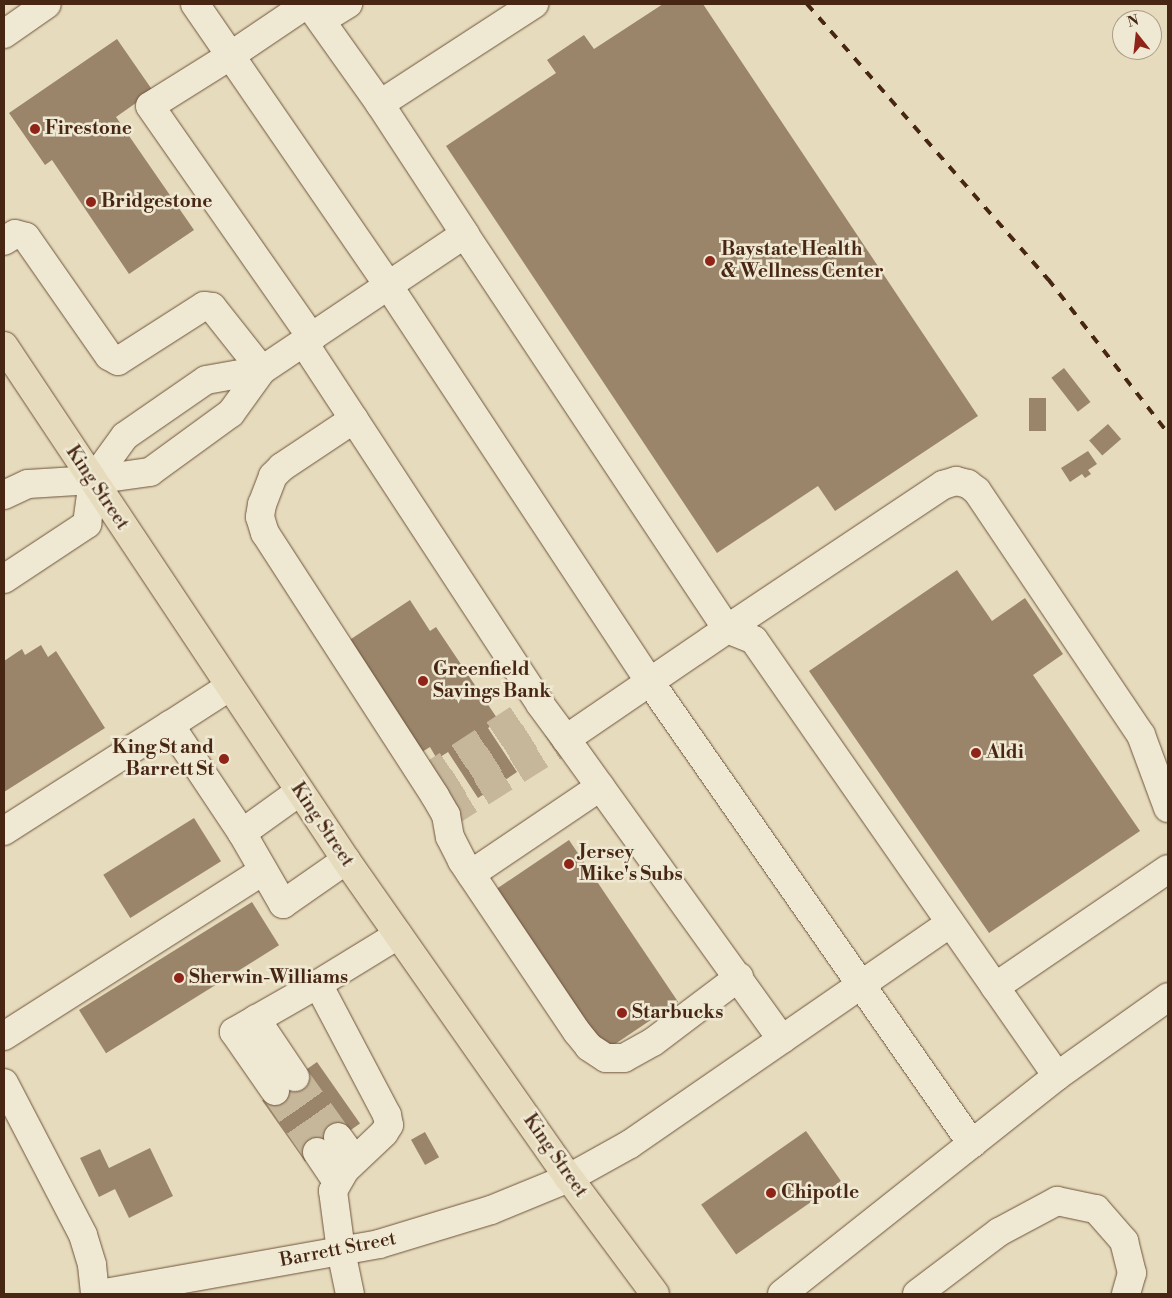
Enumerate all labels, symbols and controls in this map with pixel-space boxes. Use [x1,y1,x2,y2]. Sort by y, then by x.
north arrow [1112,10,1162,60]
text: N [1125,11,1141,32]
place label: Firestone [45,118,132,140]
marker: Firestone [29,123,41,135]
place label: Bridgestone [101,191,212,213]
marker: Bridgestone [85,196,97,208]
place label: Baystate Health & Wellness Center [721,239,884,283]
marker: Baystate Health & Wellness Center [703,254,717,268]
street label: King Street [60,441,134,535]
place label: Greenfield Savings Bank [433,659,551,703]
marker: Greenfield Savings Bank [417,675,429,687]
place label: King St and Barrett St [112,737,214,781]
place label: Aldi [986,742,1024,764]
marker: Aldi [970,747,982,759]
marker: King St and Barrett St [218,753,230,765]
street label: King Street [285,778,359,872]
place label: Jersey Mike's Subs [579,842,683,886]
marker: Jersey Mike's Subs [563,858,575,870]
place label: Sherwin-Williams [189,967,348,989]
marker: Sherwin-Williams [173,972,185,984]
place label: Starbucks [632,1002,723,1024]
marker: Starbucks [616,1007,628,1019]
street label: King Street [518,1110,592,1202]
place label: Chipotle [781,1182,859,1204]
marker: Chipotle [765,1187,777,1199]
street label: Barrett Street [278,1228,398,1272]

